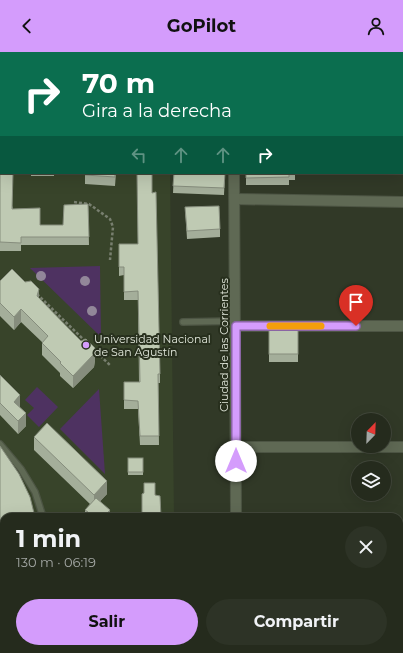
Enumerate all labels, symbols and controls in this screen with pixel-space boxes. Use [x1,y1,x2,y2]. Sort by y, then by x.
icon: back [16,15,38,37]
text: GoPilot [167,15,236,37]
icon: person [365,15,387,37]
text: 70 m [82,66,155,100]
icon: right [16,68,68,120]
text: Gira a la derecha [82,100,232,122]
icon: left [128,144,150,166]
icon: ahead [170,144,192,166]
icon: ahead [212,144,234,166]
icon: right [254,144,276,166]
street label: Ciudad de las Corrientes [217,278,231,412]
pin [339,285,373,326]
icon: arrive [345,291,367,313]
place label: Universidad Nacional de San Agustín [94,332,211,359]
marker: Universidad Nacional de San Agustín [81,340,91,350]
north arrow [351,413,391,453]
map controls [351,413,391,501]
position arrow [215,440,257,482]
button: layers [351,461,391,501]
text: 1 min [16,524,81,553]
button: close [345,526,387,568]
text: 130 m · 06:19 [16,554,96,570]
button: Salir [16,599,198,645]
button: Compartir [206,599,387,645]

